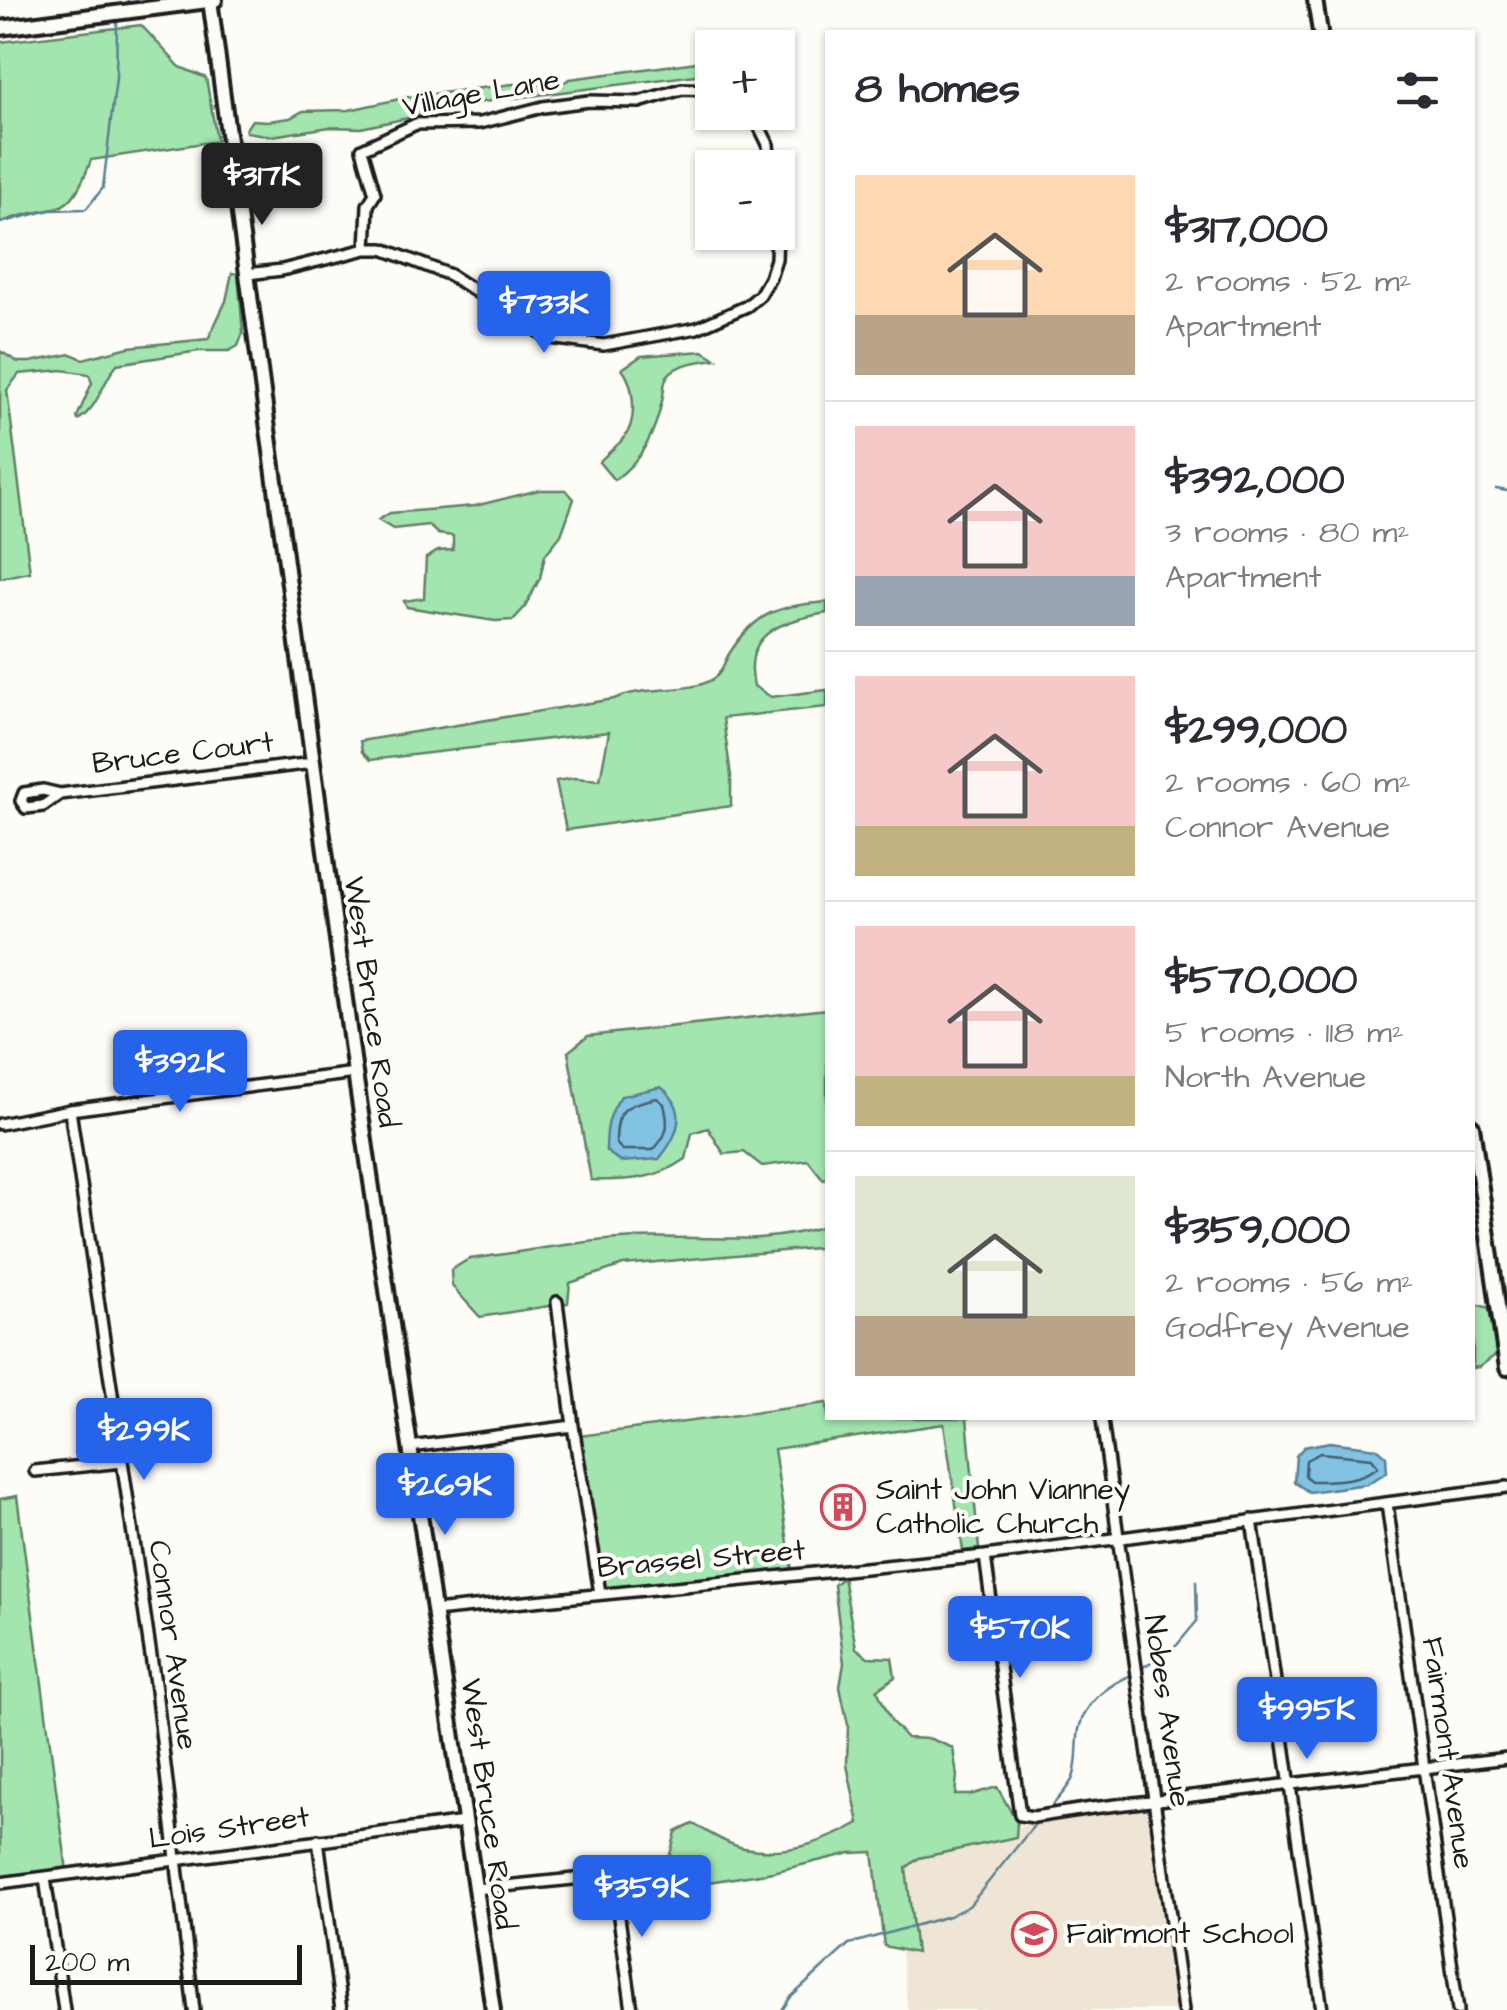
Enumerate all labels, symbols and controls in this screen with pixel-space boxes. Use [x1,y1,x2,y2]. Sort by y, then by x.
map controls [695,30,795,250]
button: + [695,30,795,130]
street label: Village Lane [399,59,563,128]
text: 8 homes [855,61,1020,119]
icon: filters [1390,63,1445,118]
pin: $317K [192,143,332,228]
button: − [695,150,795,250]
text: $317K [223,153,301,198]
text: $317,000 [1165,201,1328,259]
icon: home [935,215,1055,335]
text: 2 rooms · 52 m² [1165,259,1412,304]
pin: $733K [474,271,614,356]
text: $733K [499,281,589,326]
text: Apartment [1165,304,1321,349]
text: $392,000 [1165,452,1345,510]
icon: home [935,466,1055,586]
text: 3 rooms · 80 m² [1165,510,1410,555]
text: Apartment [1165,555,1321,600]
text: $299,000 [1165,702,1347,760]
icon: home [935,716,1055,836]
street label: Bruce Court [90,721,276,785]
text: 2 rooms · 60 m² [1165,760,1411,805]
text: Connor Avenue [1165,805,1390,850]
street label: West Bruce Road [333,874,409,1130]
text: $570,000 [1165,952,1357,1010]
icon: home [935,966,1055,1086]
text: 5 rooms · 118 m² [1165,1010,1404,1055]
pin: $392K [110,1030,250,1115]
text: $392K [135,1040,225,1085]
text: North Avenue [1165,1055,1366,1100]
text: $359,000 [1165,1202,1350,1260]
icon: home [935,1216,1055,1336]
text: 2 rooms · 56 m² [1165,1260,1413,1305]
text: Godfrey Avenue [1165,1305,1410,1350]
pin: $299K [74,1398,214,1483]
text: $299K [98,1408,190,1453]
pin: $269K [375,1453,515,1538]
text: $269K [398,1463,492,1508]
place label: Saint John Vianney Catholic Church [876,1469,1130,1545]
building icon: Saint John Vianney Catholic Church [820,1484,866,1530]
street label: Brassel Street [595,1529,807,1589]
street label: Connor Avenue [138,1538,208,1752]
pin: $570K [950,1596,1090,1681]
text: $570K [970,1606,1070,1651]
street label: Nobes Avenue [1133,1612,1201,1810]
street label: Fairmont Avenue [1411,1634,1485,1872]
street label: West Bruce Road [450,1676,526,1932]
pin: $995K [1237,1677,1377,1762]
text: $995K [1259,1687,1355,1732]
street label: Lois Street [146,1796,312,1860]
pin: $359K [572,1855,712,1940]
text: $359K [595,1865,689,1910]
school or university icon: Fairmont School [1011,1911,1057,1957]
place label: Fairmont School [1066,1913,1294,1955]
scale bar [30,1940,302,1984]
text: 200 m [45,1943,129,1982]

